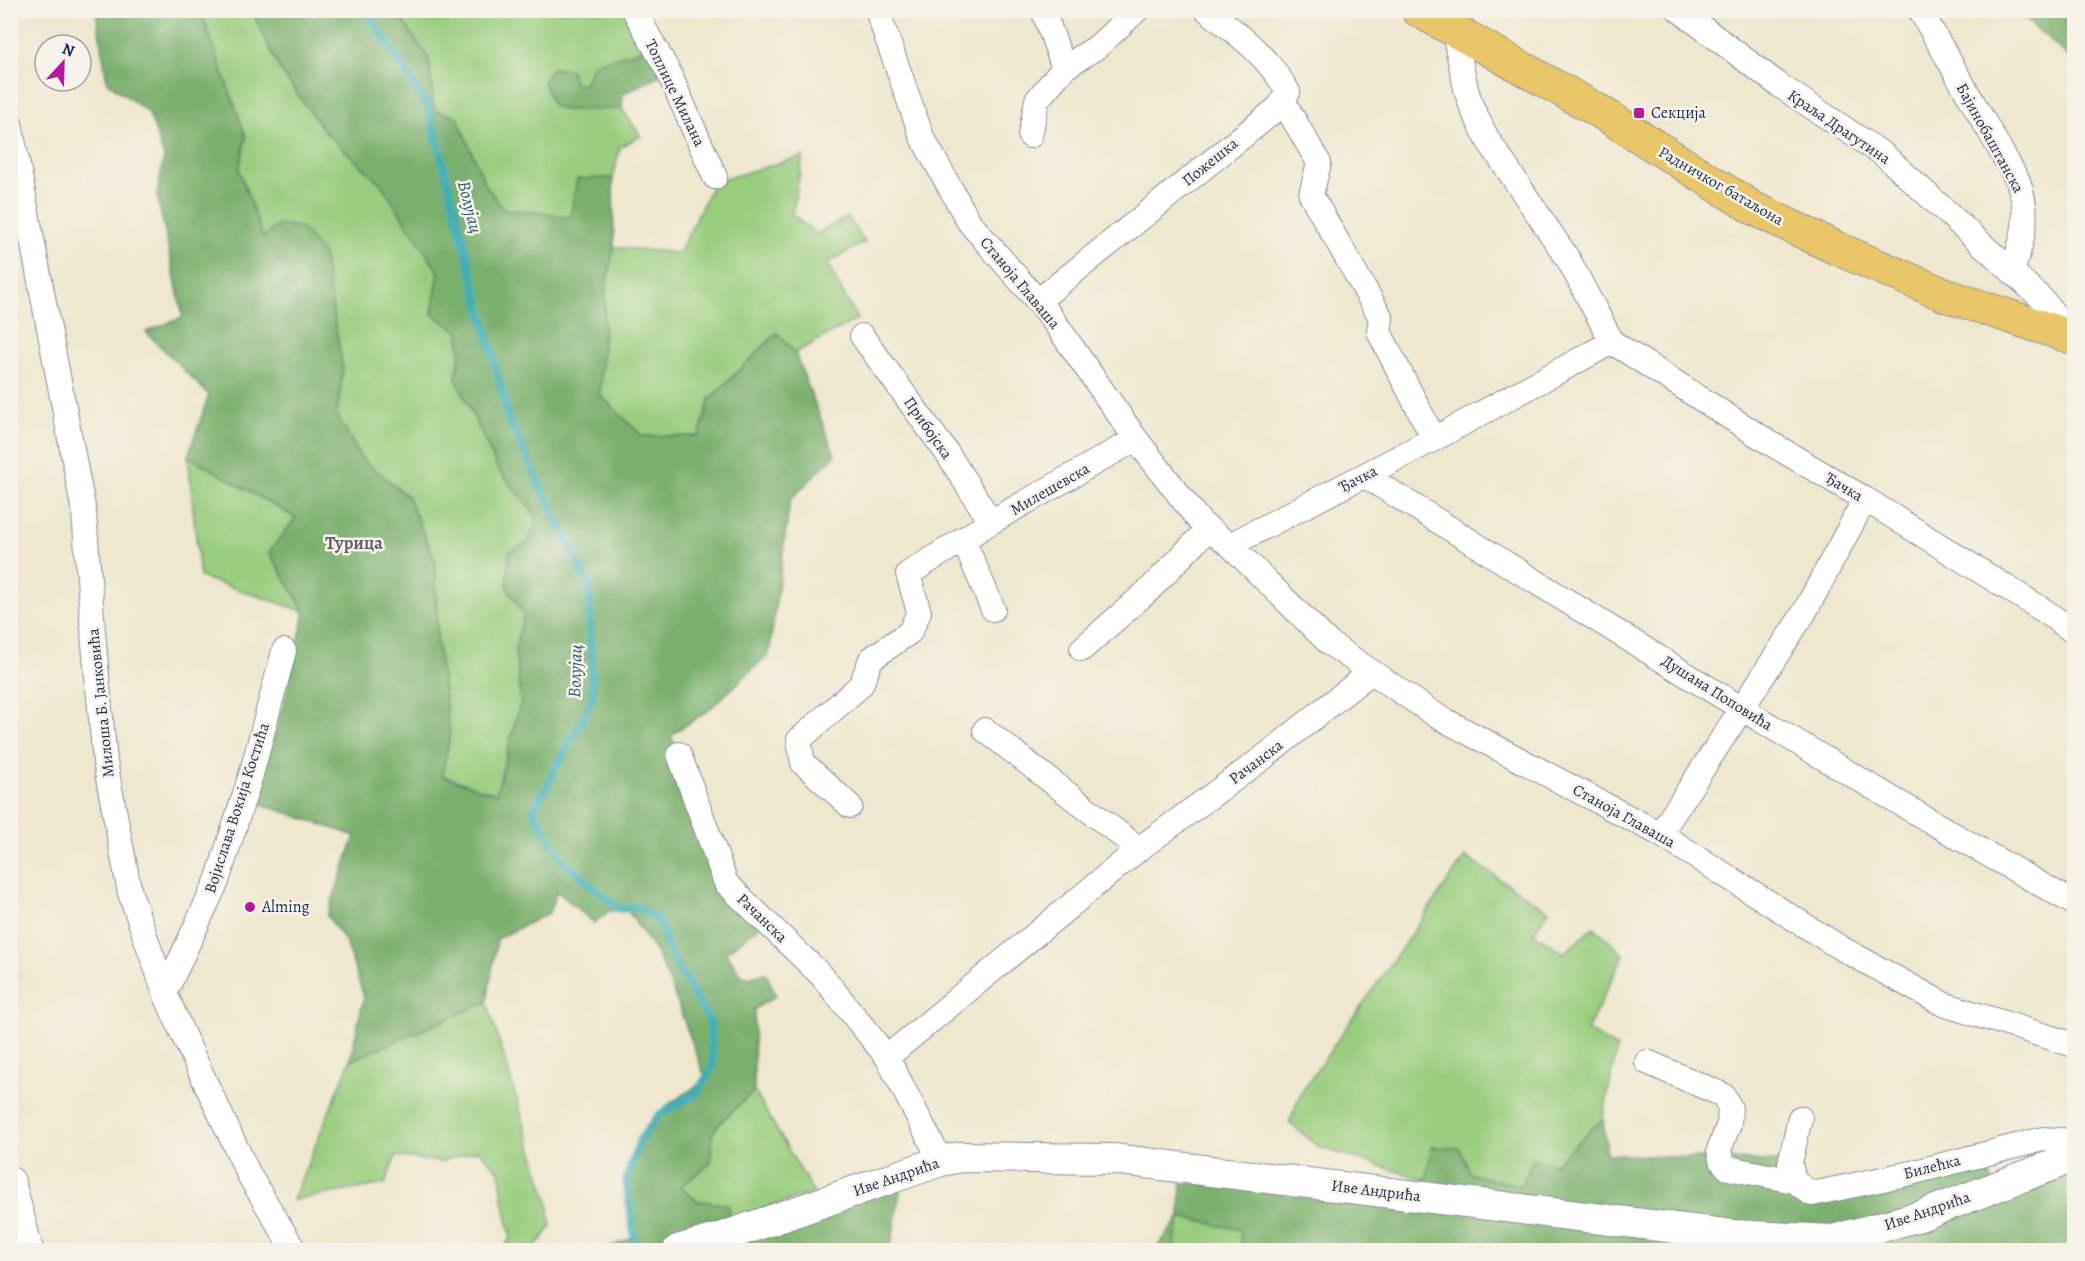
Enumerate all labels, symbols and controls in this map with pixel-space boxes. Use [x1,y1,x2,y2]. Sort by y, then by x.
north arrow [33,33,93,93]
street label: Топлице Милана [640,36,711,151]
text: N [59,38,78,63]
street label: Бајинобаштанска [1951,79,2030,198]
street label: Краља Драгутина [1783,84,1895,170]
place label: Секција [1651,102,1707,124]
marker: Секција [1632,106,1646,120]
street label: Пожешка [1177,132,1243,191]
street label: Радничког батаљона [1654,141,1788,231]
water label: Волујац [452,178,488,236]
street label: Станоја Главаша [975,232,1066,334]
street label: Прибојска [898,392,958,464]
street label: Милешевска [1006,457,1094,521]
street label: Ђачка [1335,460,1382,498]
street label: Ђачка [1821,467,1868,507]
district label: Турица [325,531,383,555]
street label: Милоша Б. Јанковића [82,627,120,779]
water label: Волујац [562,644,588,698]
street label: Душана Поповића [1657,650,1777,736]
street label: Војислава Вокија Костића [199,719,275,896]
street label: Рачанска [1224,734,1288,790]
street label: Станоја Главаша [1569,779,1680,854]
street label: Рачанска [732,888,793,948]
place label: Alming [261,896,310,918]
marker: Alming [243,900,257,914]
street label: Билећка [1901,1149,1963,1185]
street label: Иве Андрића [850,1152,943,1202]
street label: Иве Андрића [1330,1175,1423,1207]
street label: Иве Андрића [1881,1186,1974,1236]

